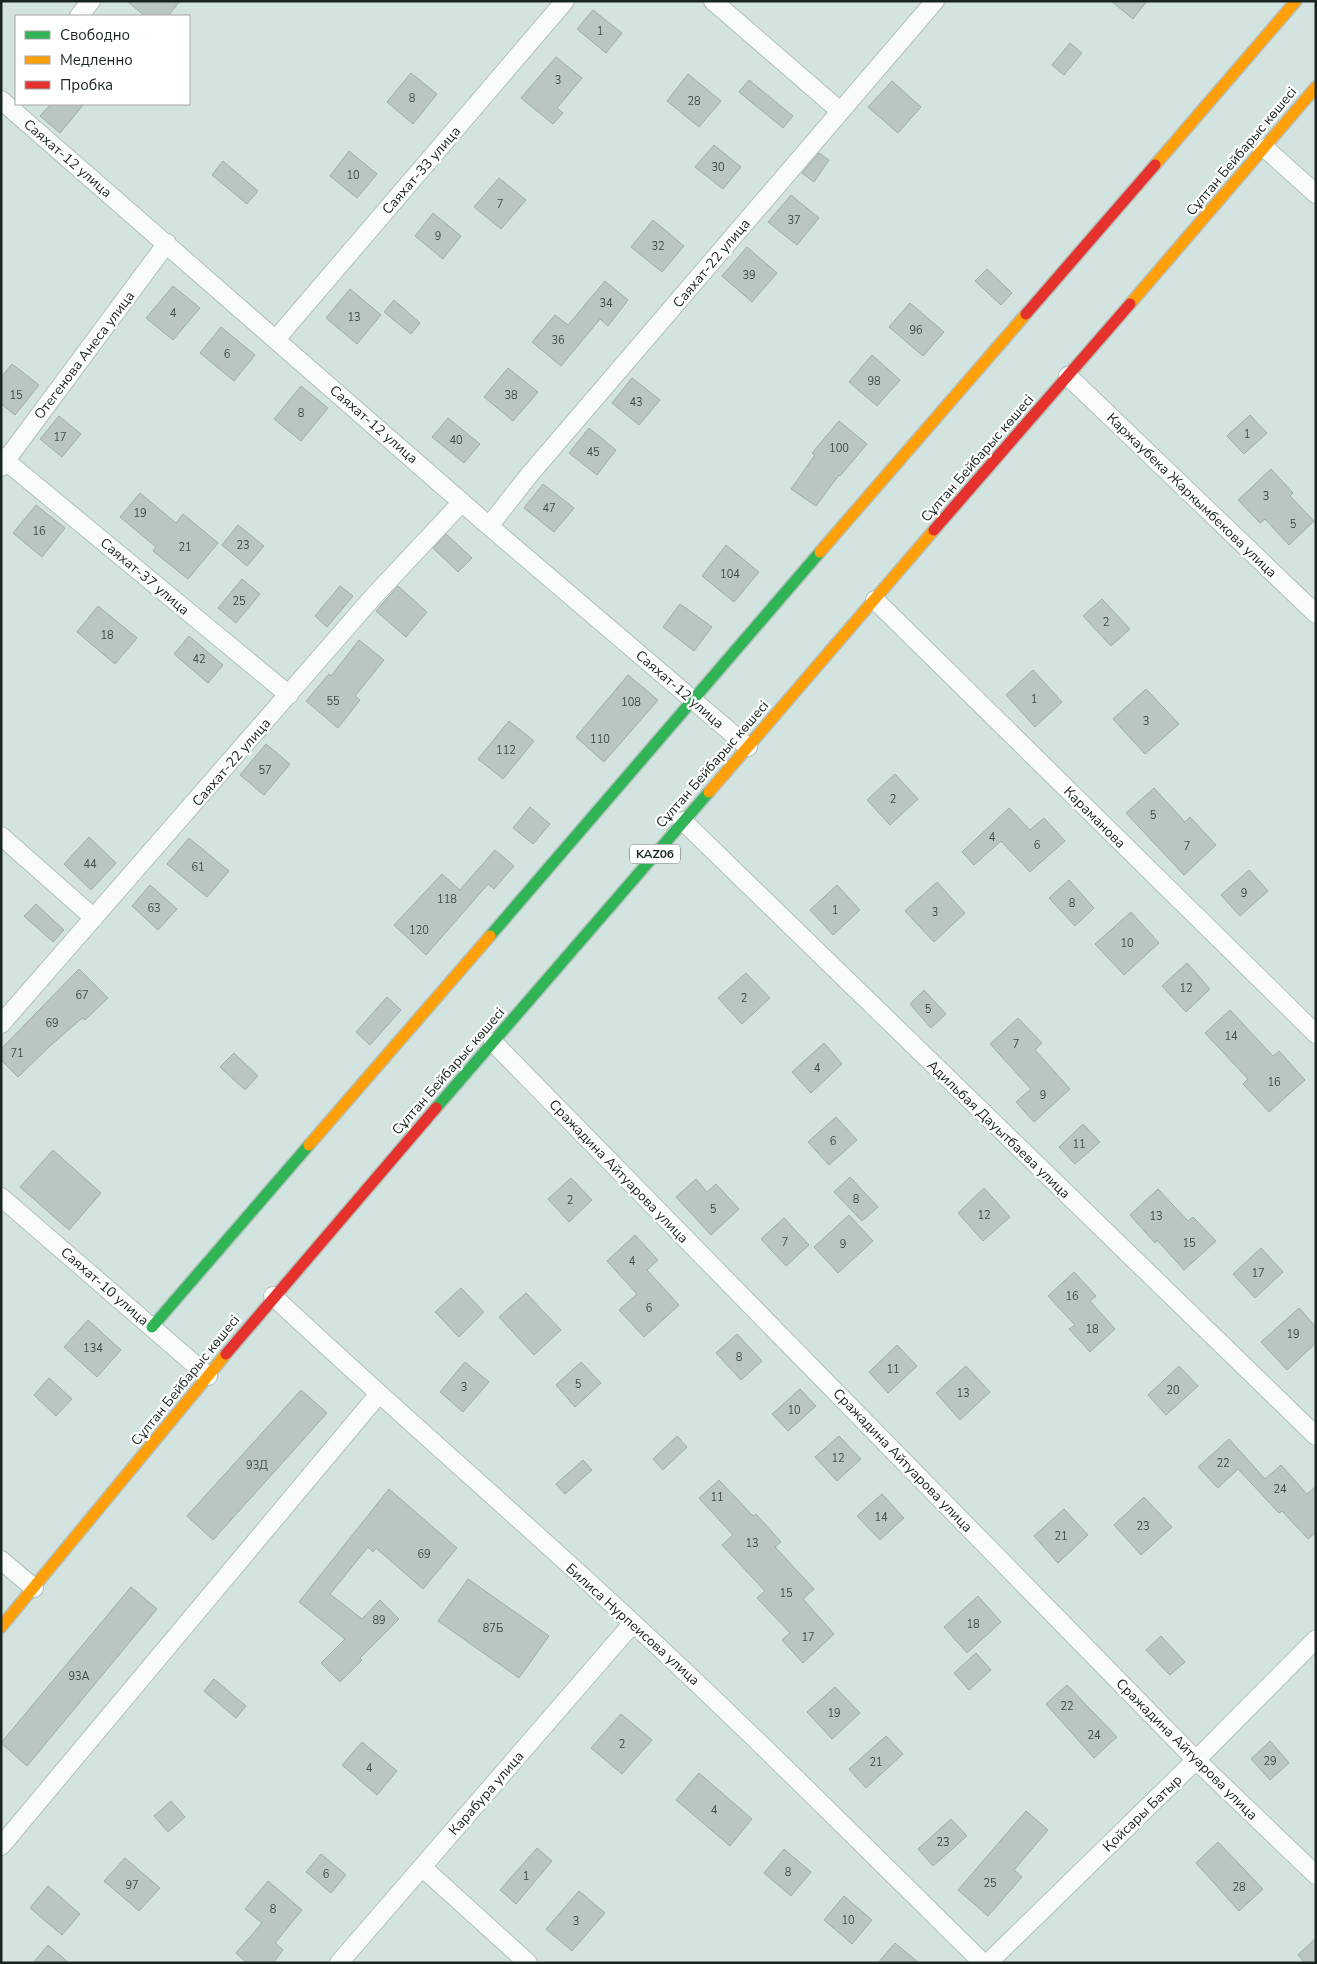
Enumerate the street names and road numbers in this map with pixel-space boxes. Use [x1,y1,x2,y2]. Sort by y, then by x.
street label: Сұлтан Бейбарыс көшесі [1182,83,1301,220]
street label: Саяхат-12 улица [20,115,116,202]
street label: Саяхат-33 улица [378,122,465,218]
street label: Саяхат-22 улица [668,215,754,312]
street label: Отегенова Анеса улица [30,287,139,423]
street label: Саяхат-12 улица [326,381,422,468]
street label: Сұлтан Бейбарыс көшесі [917,391,1038,526]
street label: Каржаубека Жаркымбекова улица [1102,409,1281,582]
street label: Саяхат-37 улица [96,533,193,619]
street label: Саяхат-12 улица [632,646,728,733]
street label: Сұлтан Бейбарыс көшесі [652,697,773,832]
street label: Саяхат-22 улица [188,714,275,810]
street label: Караманова [1059,782,1130,853]
road number: KAZ06 [630,844,680,864]
street label: Сұлтан Бейбарыс көшесі [388,1004,509,1139]
street label: Адильбая Дауытбаева улица [923,1056,1074,1203]
street label: Сражадина Айтуарова улица [545,1095,693,1247]
street label: Саяхат-10 улица [57,1243,153,1330]
street label: Сұлтан Бейбарыс көшесі [127,1311,244,1450]
street label: Сражадина Айтуарова улица [829,1384,977,1536]
street label: Билиса Нурпеисова улица [562,1559,704,1690]
street label: Сражадина Айтуарова улица [1112,1674,1262,1824]
street label: Карабура улица [444,1747,528,1840]
street label: Қойсары Батыр [1099,1771,1186,1856]

